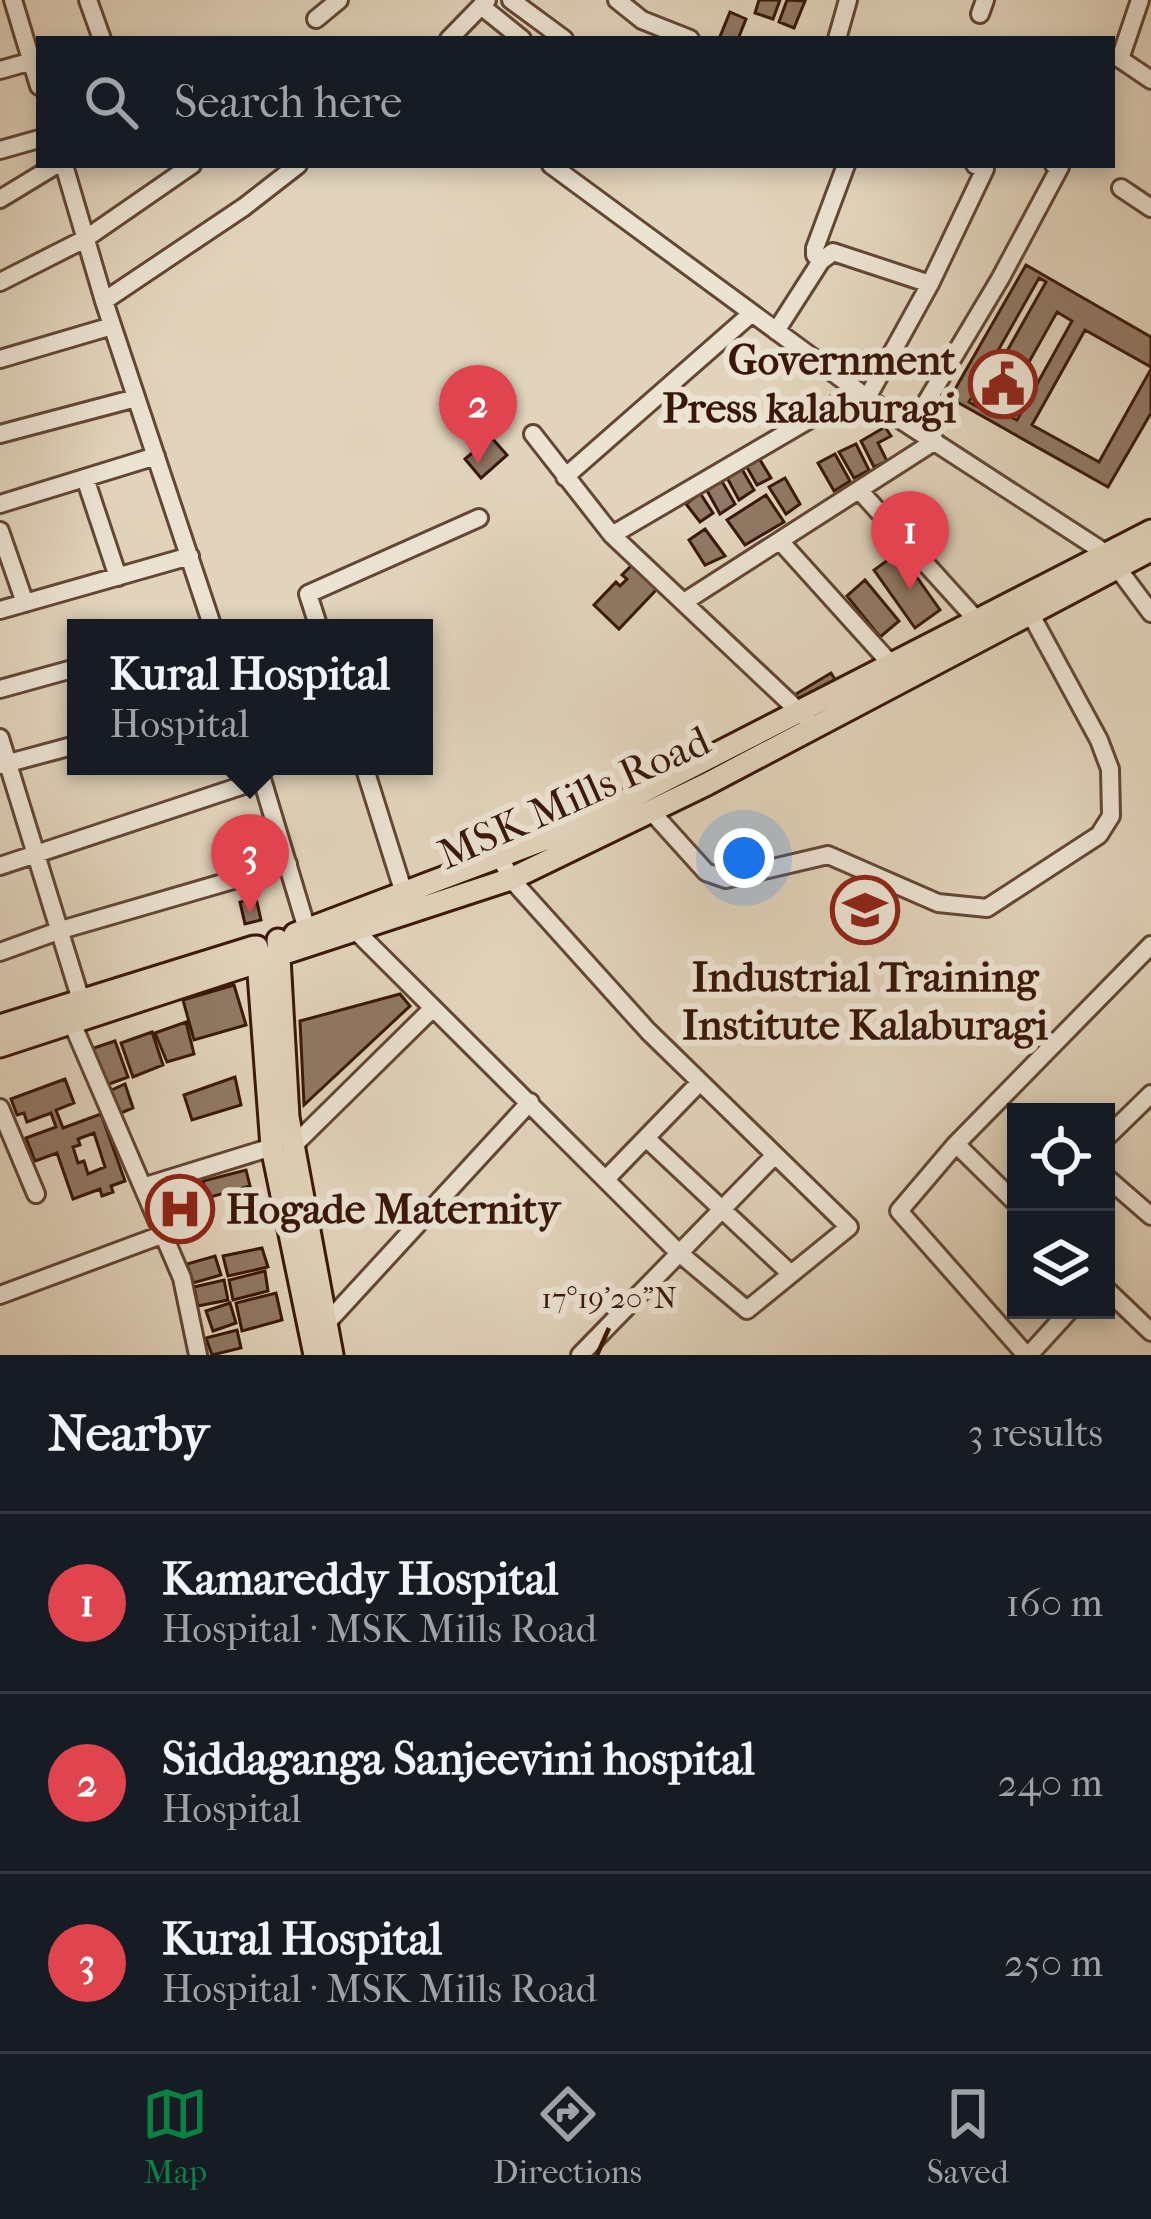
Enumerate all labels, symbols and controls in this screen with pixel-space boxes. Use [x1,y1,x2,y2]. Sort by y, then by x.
search box [36,36,1115,168]
icon: search [78,69,144,135]
text: Search here [174,76,402,129]
place label: Government Press kalaburagi [662,336,957,433]
public building icon: Government Press kalaburagi [968,349,1038,419]
pin: 2 [439,365,517,464]
pin: 1 [871,491,949,590]
popup [67,619,433,775]
text: Kural Hospital [110,648,390,701]
text: Hospital [110,701,249,747]
street label: MSK Mills Road [431,716,718,880]
pin: 3 [211,814,289,913]
your location [714,828,774,888]
school or university icon: Industrial Training Institute Kalaburagi [830,875,900,945]
place label: Industrial Training Institute Kalaburagi [682,953,1049,1050]
map controls [1007,1103,1115,1319]
button: locate [1007,1103,1115,1211]
hospital icon: Hogade Maternity [145,1174,215,1244]
place label: Hogade Maternity [226,1185,562,1234]
button: layers [1007,1211,1115,1319]
text: 17°19'20"N [541,1281,677,1316]
text: Nearby [48,1403,209,1463]
text: 3 results [968,1410,1103,1456]
text: Kamareddy Hospital [162,1553,558,1606]
text: 1 [80,1580,94,1626]
text: 160 m [1006,1580,1103,1626]
text: Hospital · MSK Mills Road [162,1606,597,1652]
text: Siddaganga Sanjeevini hospital [162,1733,755,1786]
text: 2 [77,1760,97,1806]
text: 240 m [998,1760,1103,1806]
text: Hospital [162,1786,302,1832]
text: Kural Hospital [162,1913,442,1966]
text: 3 [79,1940,95,1986]
text: 250 m [1004,1940,1103,1986]
text: Hospital · MSK Mills Road [162,1966,597,2012]
tab: Map [142,2081,208,2192]
tab: Directions [493,2081,642,2192]
tab: Saved [927,2081,1009,2192]

